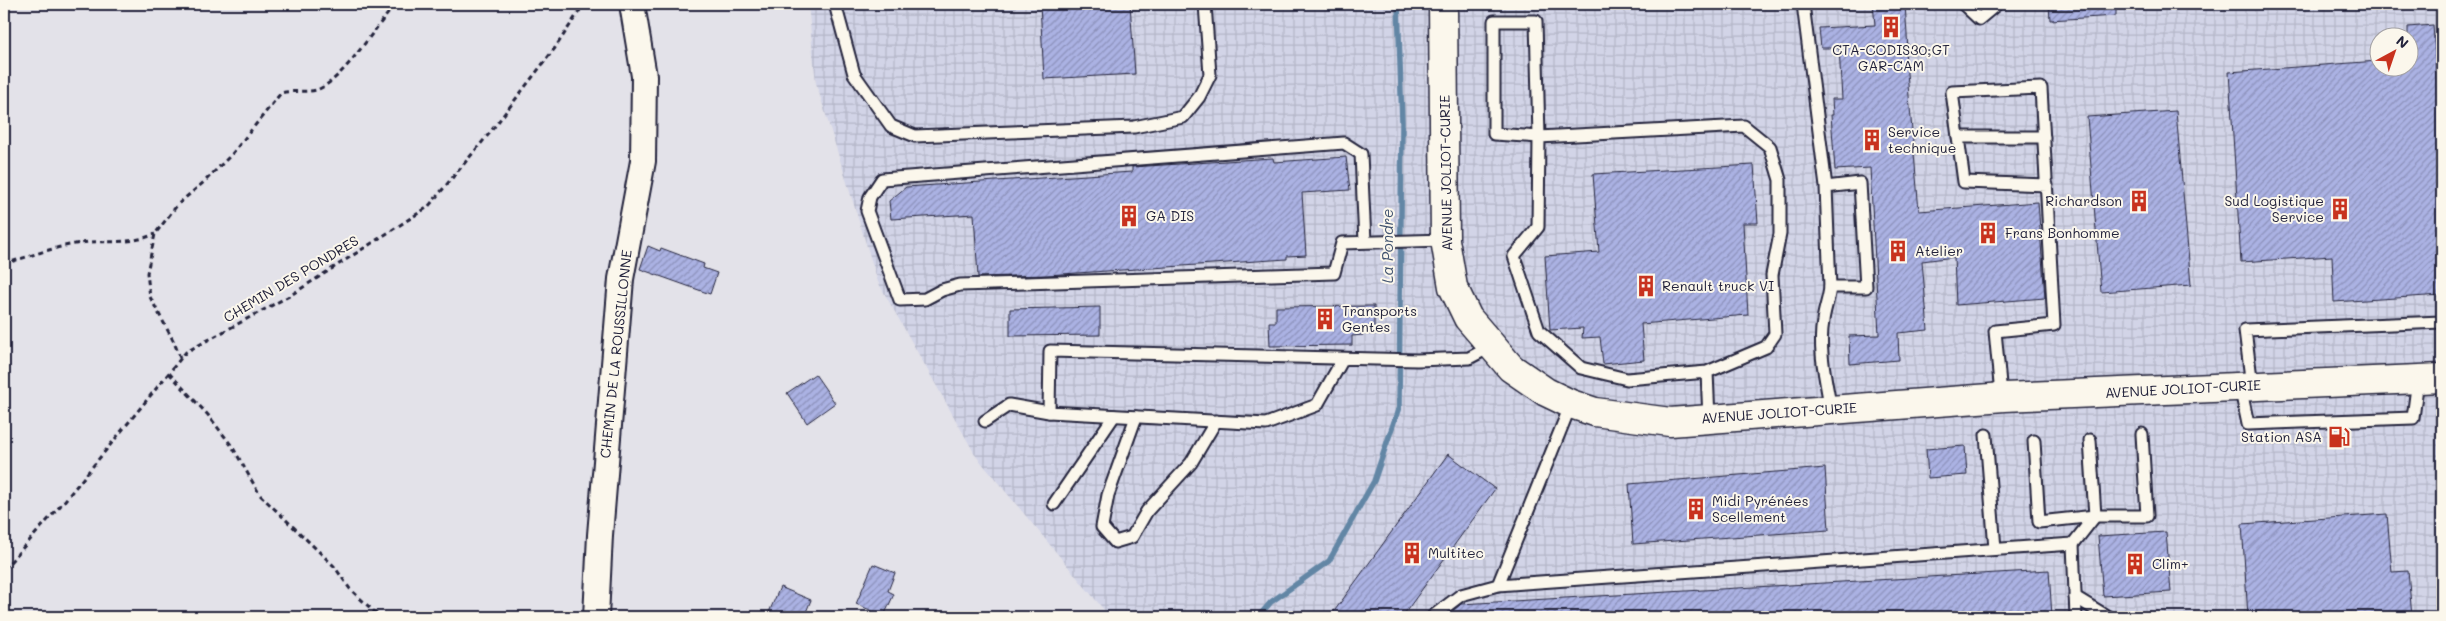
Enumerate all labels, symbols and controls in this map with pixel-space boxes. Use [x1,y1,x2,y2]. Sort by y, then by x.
building icon: CTA-CODIS30;GT GAR-CAM [1878,14,1904,40]
north arrow [2368,28,2418,78]
text: N [2392,31,2413,52]
place label: CTA-CODIS30;GT GAR-CAM [1832,40,1950,75]
street label: AVENUE JOLIOT-CURIE [1435,95,1456,251]
place label: Service technique [1888,122,1956,157]
building icon: Service technique [1859,127,1885,153]
building icon: Richardson [2126,188,2152,214]
place label: Richardson [2045,191,2122,210]
place label: Sud Logistique Service [2224,191,2324,226]
building icon: Sud Logistique Service [2327,196,2353,222]
building icon: GA DIS [1116,203,1142,229]
place label: GA DIS [1146,206,1194,225]
water label: La Pondre [1377,209,1397,283]
building icon: Frans Bonhomme [1975,220,2001,246]
place label: Frans Bonhomme [2005,223,2120,242]
street label: CHEMIN DES PONDRES [220,231,362,327]
building icon: Atelier [1885,238,1911,264]
place label: Atelier [1915,241,1963,260]
street label: CHEMIN DE LA ROUSSILLONNE [595,249,636,459]
building icon: Renault truck VI [1633,273,1659,299]
place label: Renault truck VI [1662,276,1774,295]
place label: Transports Gentes [1342,301,1417,336]
building icon: Transports Gentes [1312,306,1338,332]
street label: AVENUE JOLIOT-CURIE [2104,375,2262,402]
street label: AVENUE JOLIOT-CURIE [1700,398,1858,427]
fuel station icon: Station ASA [2326,424,2352,450]
place label: Station ASA [2241,427,2322,446]
place label: Midi Pyrénées Scellement [1712,491,1809,526]
building icon: Midi Pyrénées Scellement [1683,496,1709,522]
building icon: Multitec [1399,540,1425,566]
place label: Multitec [1428,543,1484,562]
building icon: Clim+ [2122,551,2148,577]
place label: Clim+ [2152,554,2189,573]

